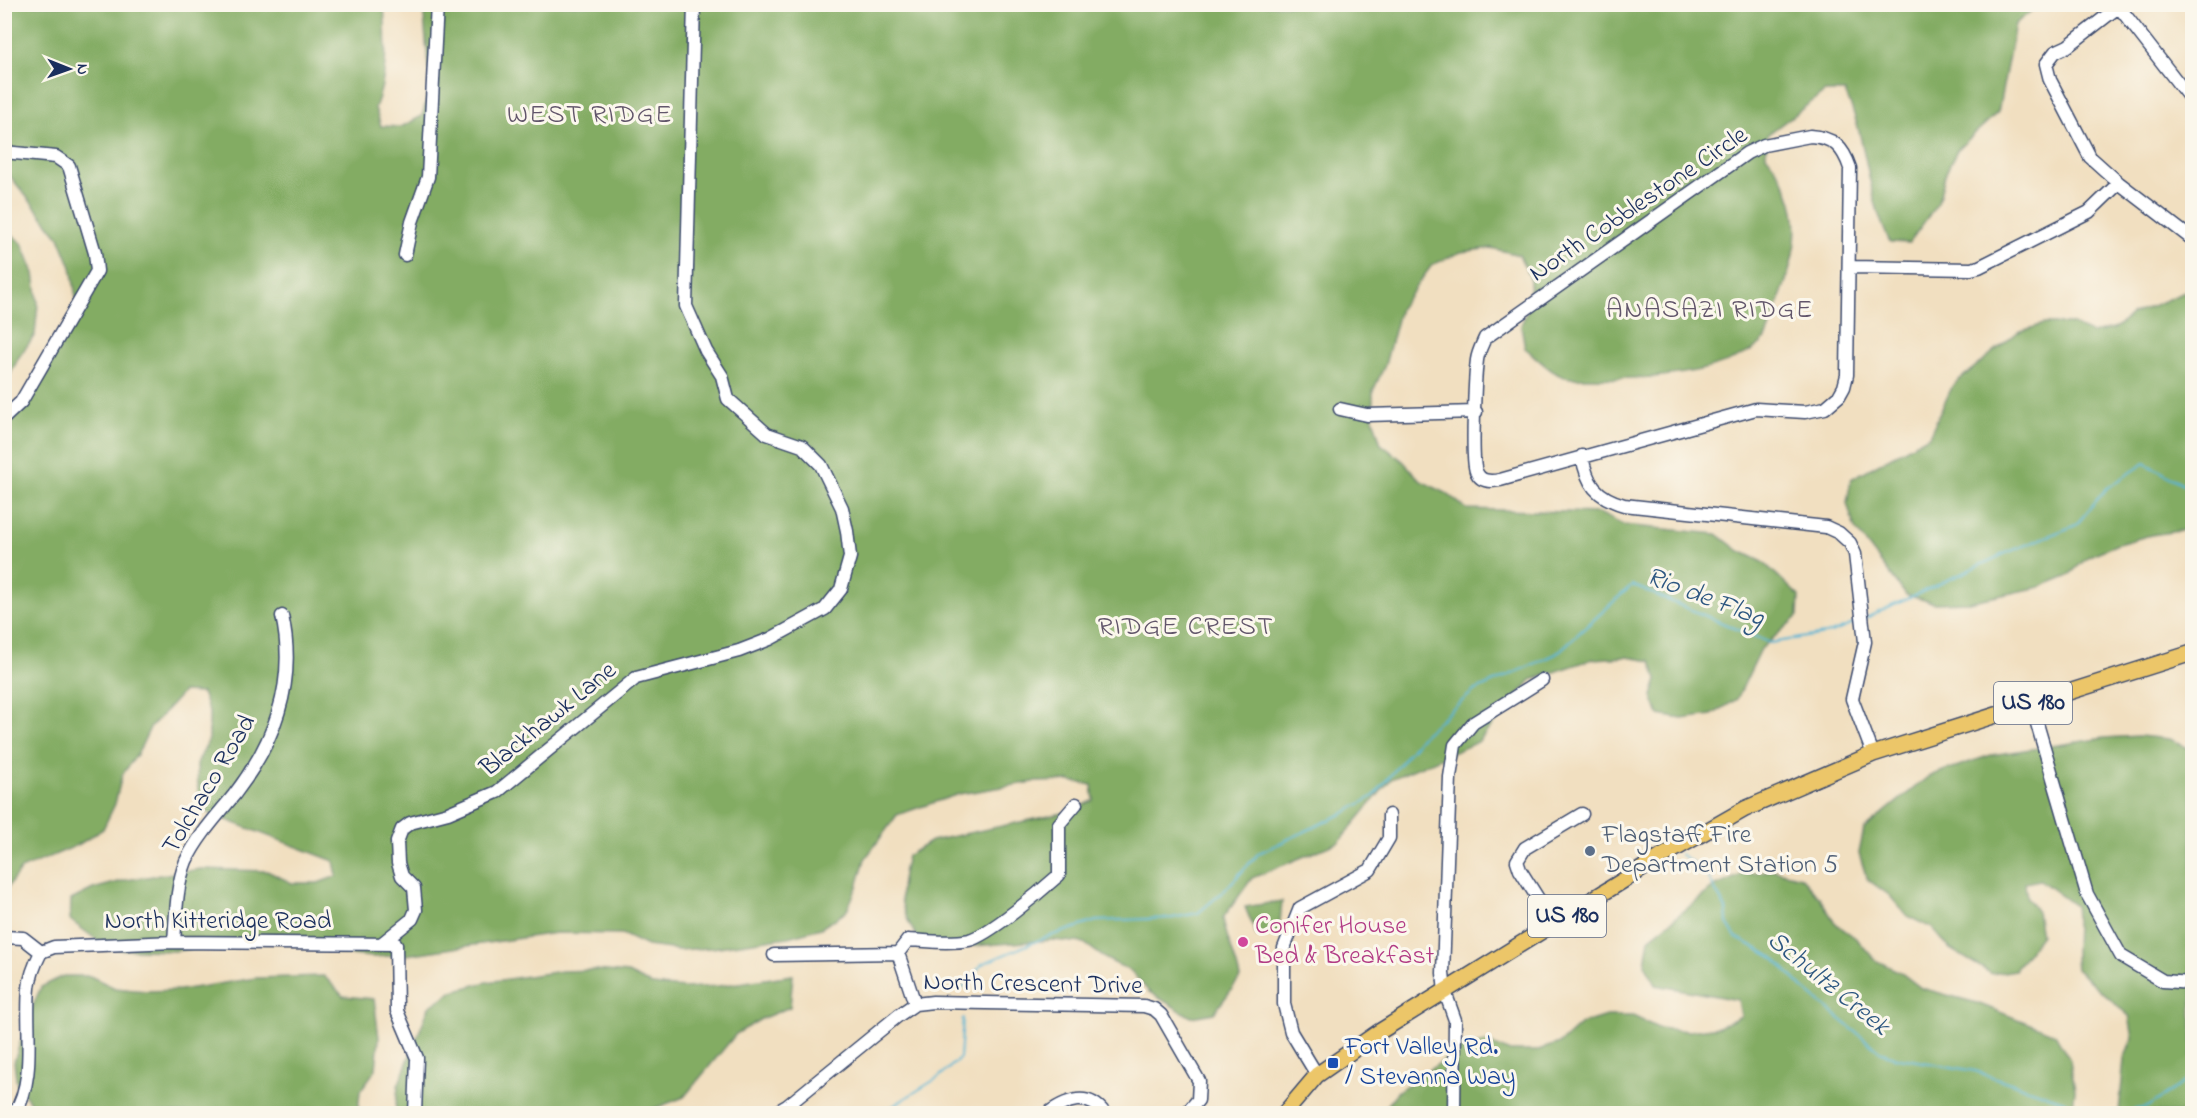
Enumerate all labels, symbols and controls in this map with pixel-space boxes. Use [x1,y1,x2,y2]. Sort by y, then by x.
north arrow [39,39,99,99]
text: N [70,64,94,75]
district label: WEST RIDGE [507,96,673,135]
street label: North Cobblestone Circle [1522,117,1756,293]
district label: ANASAZI RIDGE [1606,291,1814,330]
water label: Rio de Flag [1640,558,1770,640]
district label: RIDGE CREST [1098,608,1274,647]
street label: Blackhawk Lane [472,653,626,788]
road number: US 180 [1994,682,2072,724]
street label: Tolchaco Road [153,708,267,862]
place label: Flagstaff Fire Department Station 5 [1601,817,1838,885]
marker: Flagstaff Fire Department Station 5 [1583,844,1597,858]
road number: US 180 [1528,895,1606,937]
street label: North Kitteridge Road [105,903,332,941]
place label: Conifer House Bed & Breakfast [1254,908,1435,976]
water label: Schultz Creek [1758,922,1899,1047]
marker: Conifer House Bed & Breakfast [1236,935,1250,949]
street label: North Crescent Drive [923,964,1143,1006]
place label: Fort Valley Rd. / Stevanna Way [1344,1029,1516,1097]
marker: Fort Valley Rd. / Stevanna Way [1326,1056,1340,1070]

